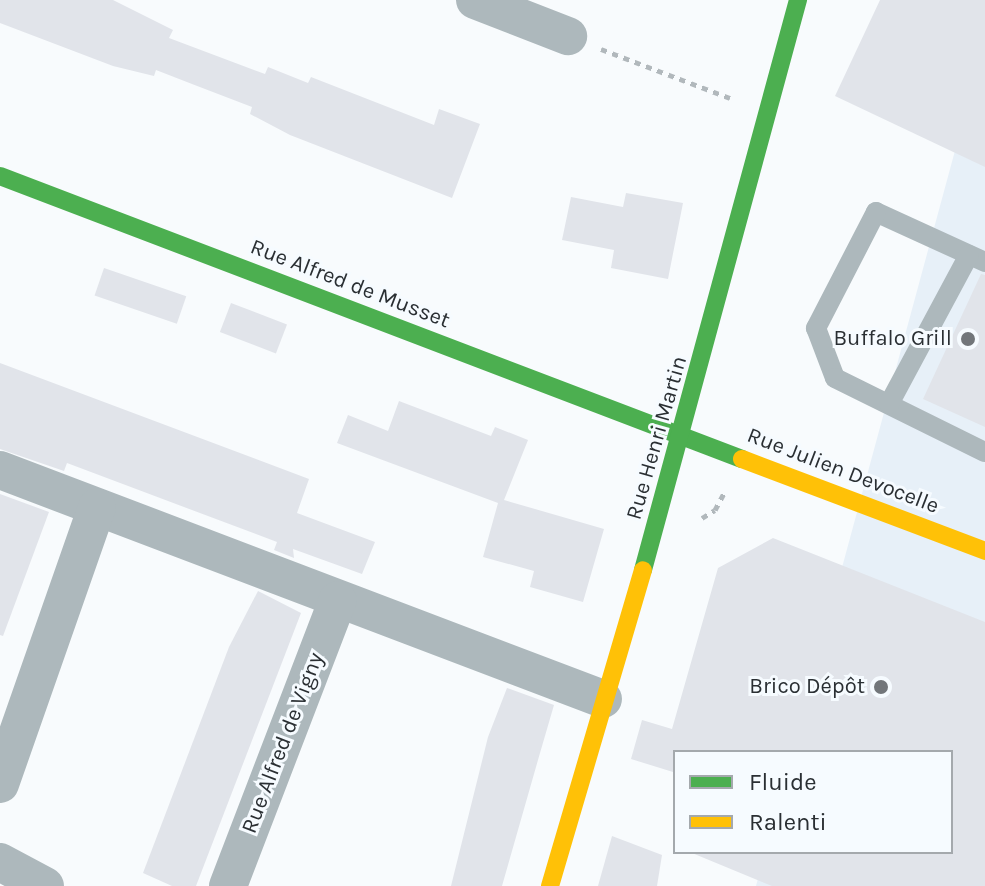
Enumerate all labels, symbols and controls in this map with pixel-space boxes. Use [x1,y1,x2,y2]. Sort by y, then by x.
street label: Rue Alfred de Musset [247,234,453,334]
place label: Buffalo Grill [833,326,952,352]
marker: Buffalo Grill [959,330,977,348]
street label: Rue Henri Martin [621,353,693,523]
street label: Rue Julien Devocelle [743,422,943,520]
street label: Rue Alfred de Vigny [236,649,330,837]
place label: Brico Dépôt [749,674,865,700]
marker: Brico Dépôt [872,678,890,696]
legend [673,750,953,854]
text: Fluide [749,768,817,796]
text: Ralenti [749,808,827,836]

